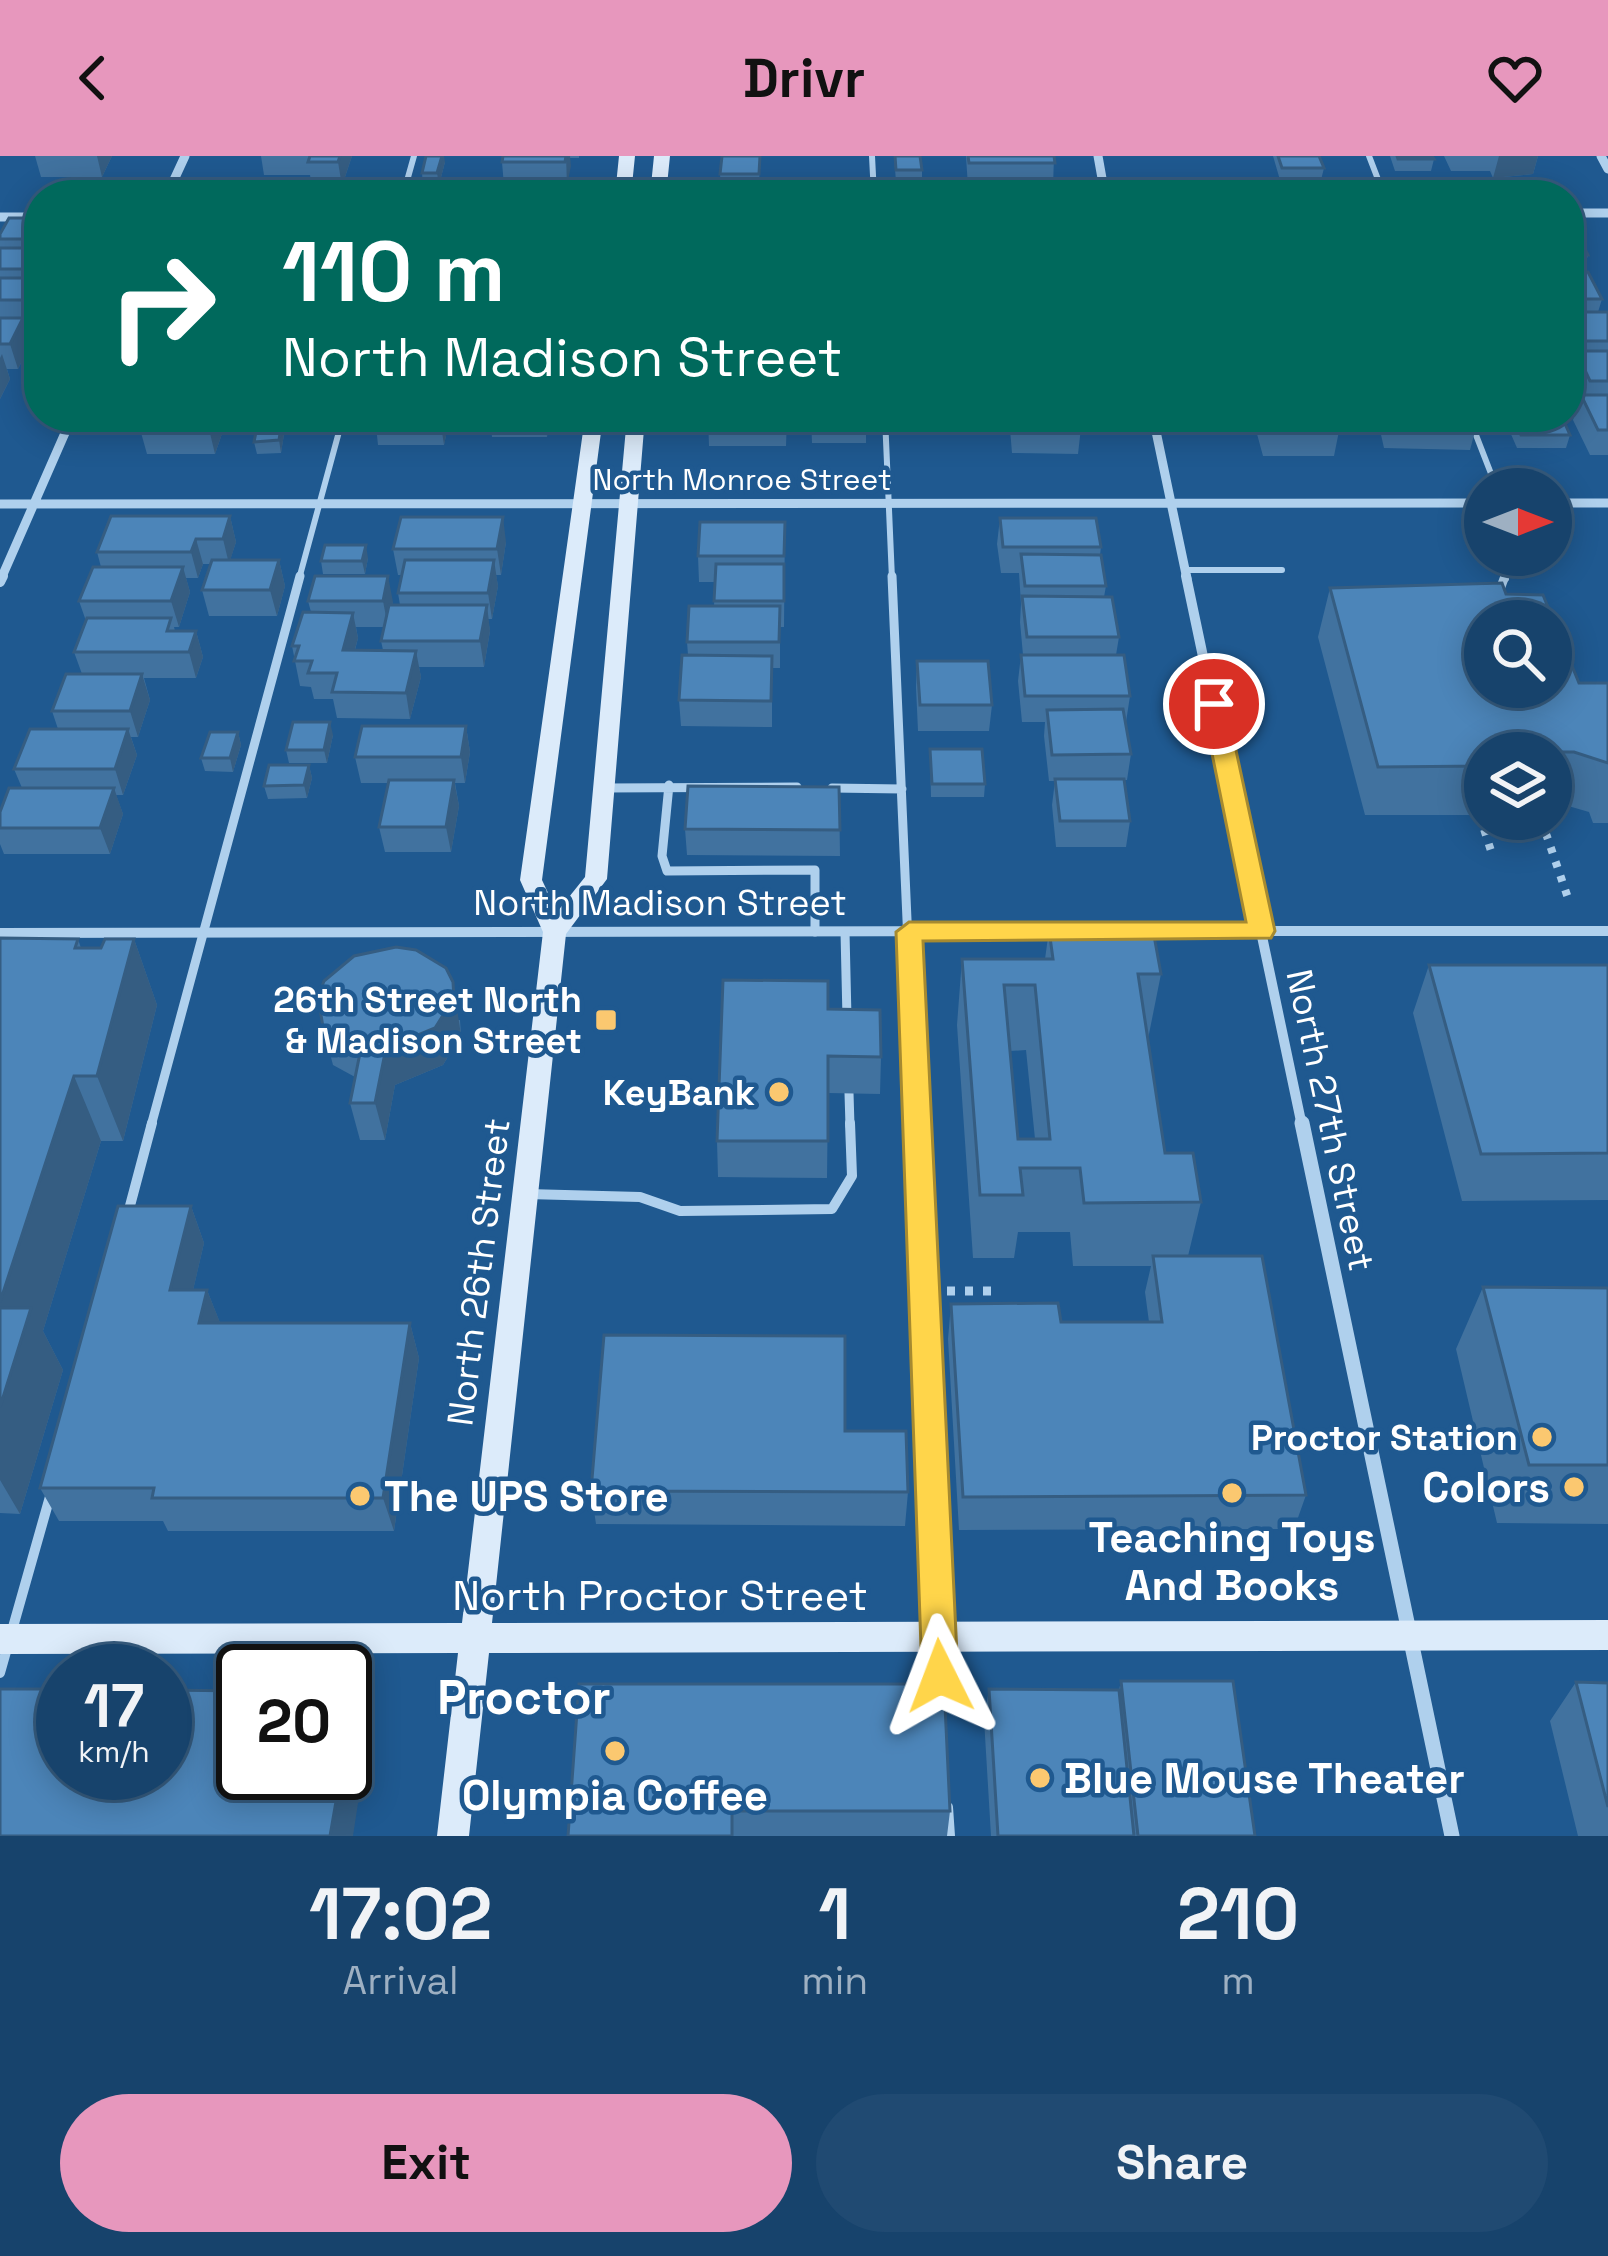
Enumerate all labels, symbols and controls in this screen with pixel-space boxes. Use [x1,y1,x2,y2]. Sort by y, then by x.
text: Drivr [743,44,865,113]
icon: back [60,45,126,111]
icon: heart [1482,45,1548,111]
text: 110 m [282,218,505,326]
icon: right [84,228,240,384]
text: North Madison Street [282,323,842,392]
street label: North Monroe Street [592,460,892,499]
north arrow [1464,468,1572,576]
map controls [1464,468,1572,840]
button: search [1464,600,1572,708]
pin [1163,653,1265,755]
icon: arrive [1181,671,1247,737]
button: layers [1464,732,1572,840]
street label: North Madison Street [473,880,847,926]
street label: North 27th Street [1276,965,1384,1275]
place label: 26th Street North & Madison Street [273,977,582,1064]
marker: 26th Street North & Madison Street [593,1007,619,1033]
place label: KeyBank [603,1070,755,1116]
marker: KeyBank [766,1079,792,1105]
street label: North 26th Street [437,1116,521,1428]
place label: Proctor Station [1251,1415,1518,1461]
marker: Proctor Station [1529,1424,1555,1450]
place label: Colors [1422,1461,1550,1514]
place label: The UPS Store [384,1470,669,1523]
marker: Colors [1561,1474,1587,1500]
marker: Teaching Toys And Books [1219,1480,1245,1506]
marker: The UPS Store [347,1483,373,1509]
place label: Teaching Toys And Books [1089,1511,1375,1612]
street label: North Proctor Street [452,1569,868,1622]
position arrow [877,1613,1003,1739]
speed limit sign: 20 [216,1644,372,1800]
district label: Proctor [437,1667,611,1728]
text: 17 [84,1668,144,1745]
text: km/h [78,1732,150,1771]
marker: Olympia Coffee [602,1738,628,1764]
place label: Blue Mouse Theater [1064,1752,1465,1805]
marker: Blue Mouse Theater [1027,1765,1053,1791]
place label: Olympia Coffee [462,1769,768,1822]
text: 17:02 [309,1868,492,1960]
text: 1 [818,1868,851,1960]
text: 210 [1177,1868,1299,1960]
text: Arrival [343,1956,459,2005]
text: min [801,1956,868,2005]
text: m [1221,1956,1255,2005]
button: Exit [60,2094,792,2232]
button: Share [816,2094,1548,2232]

